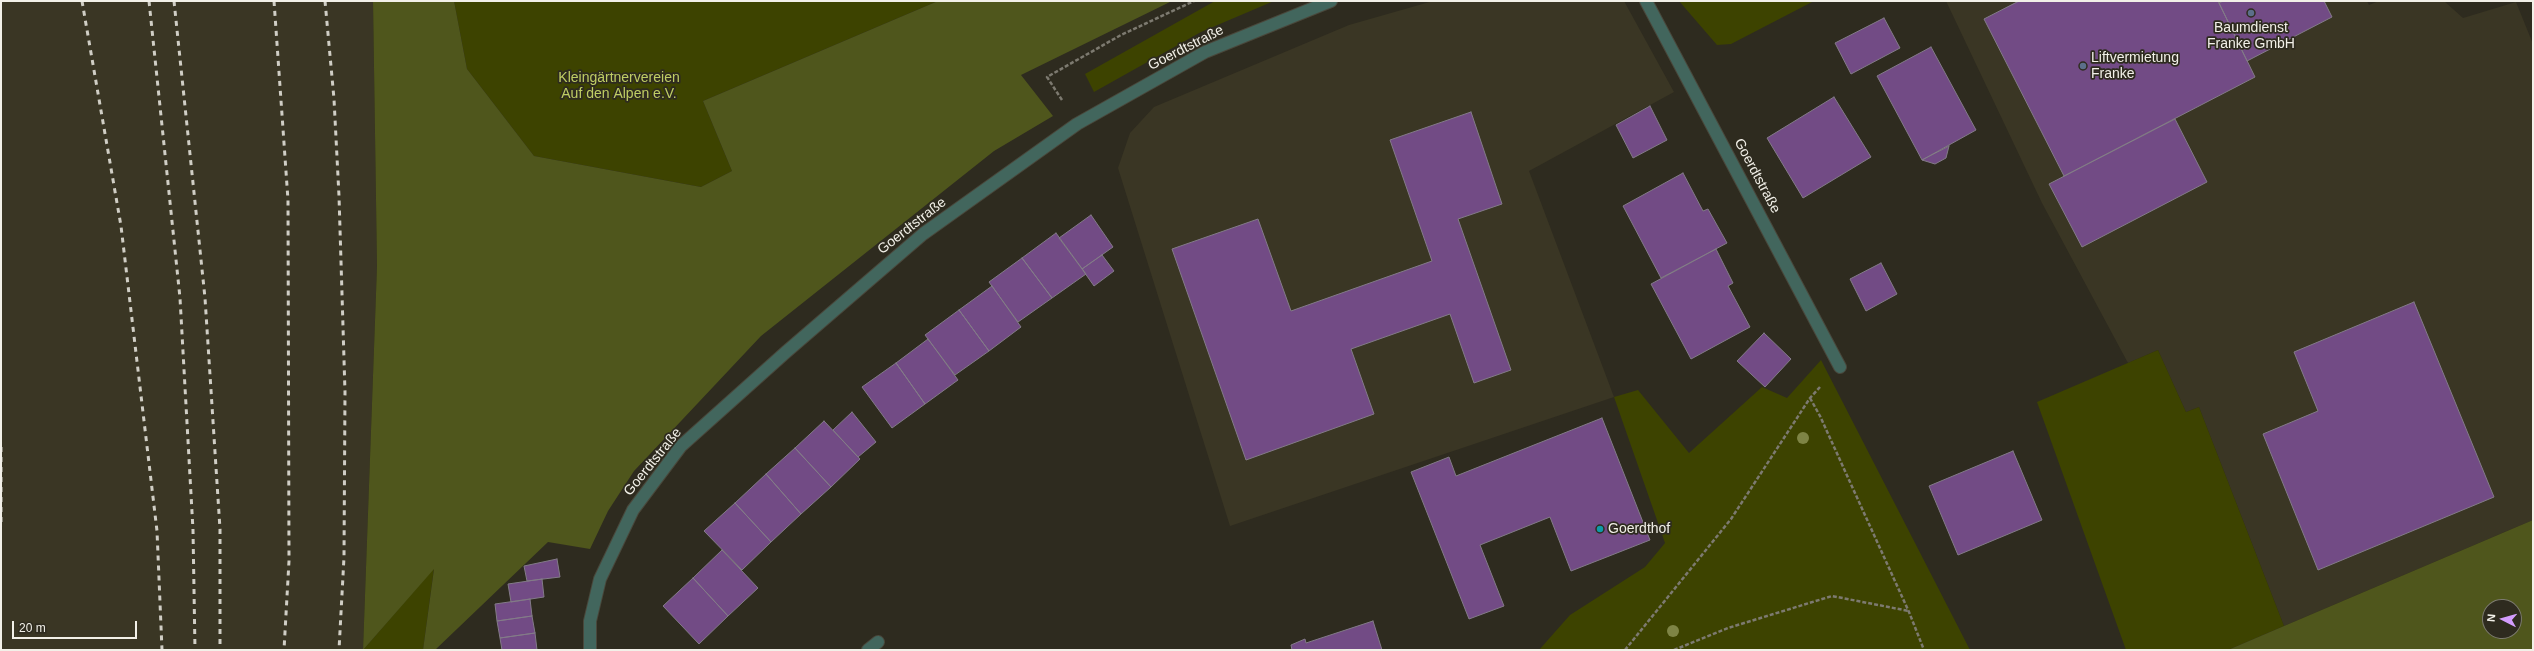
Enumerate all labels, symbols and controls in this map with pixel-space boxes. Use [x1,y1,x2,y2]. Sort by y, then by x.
marker: Baumdienst Franke GmbH [2246,8,2256,18]
place label: Baumdienst Franke GmbH [2207,20,2295,52]
street label: Goerdtstraße [1145,22,1227,74]
place label: Liftvermietung Franke [2091,50,2179,82]
marker: Liftvermietung Franke [2078,61,2088,71]
park label: Kleingärtnervereien Auf den Alpen e.V. [558,70,680,102]
street label: Goerdtstraße [1730,136,1784,216]
street label: Goerdtstraße [874,194,950,258]
street label: Goerdtstraße [621,425,685,499]
place label: Goerdthof [1608,521,1670,537]
marker: Goerdthof [1595,524,1605,534]
north arrow [2482,599,2522,639]
scale bar [14,613,139,639]
text: N [2485,613,2497,622]
text: 20 m [19,621,46,635]

